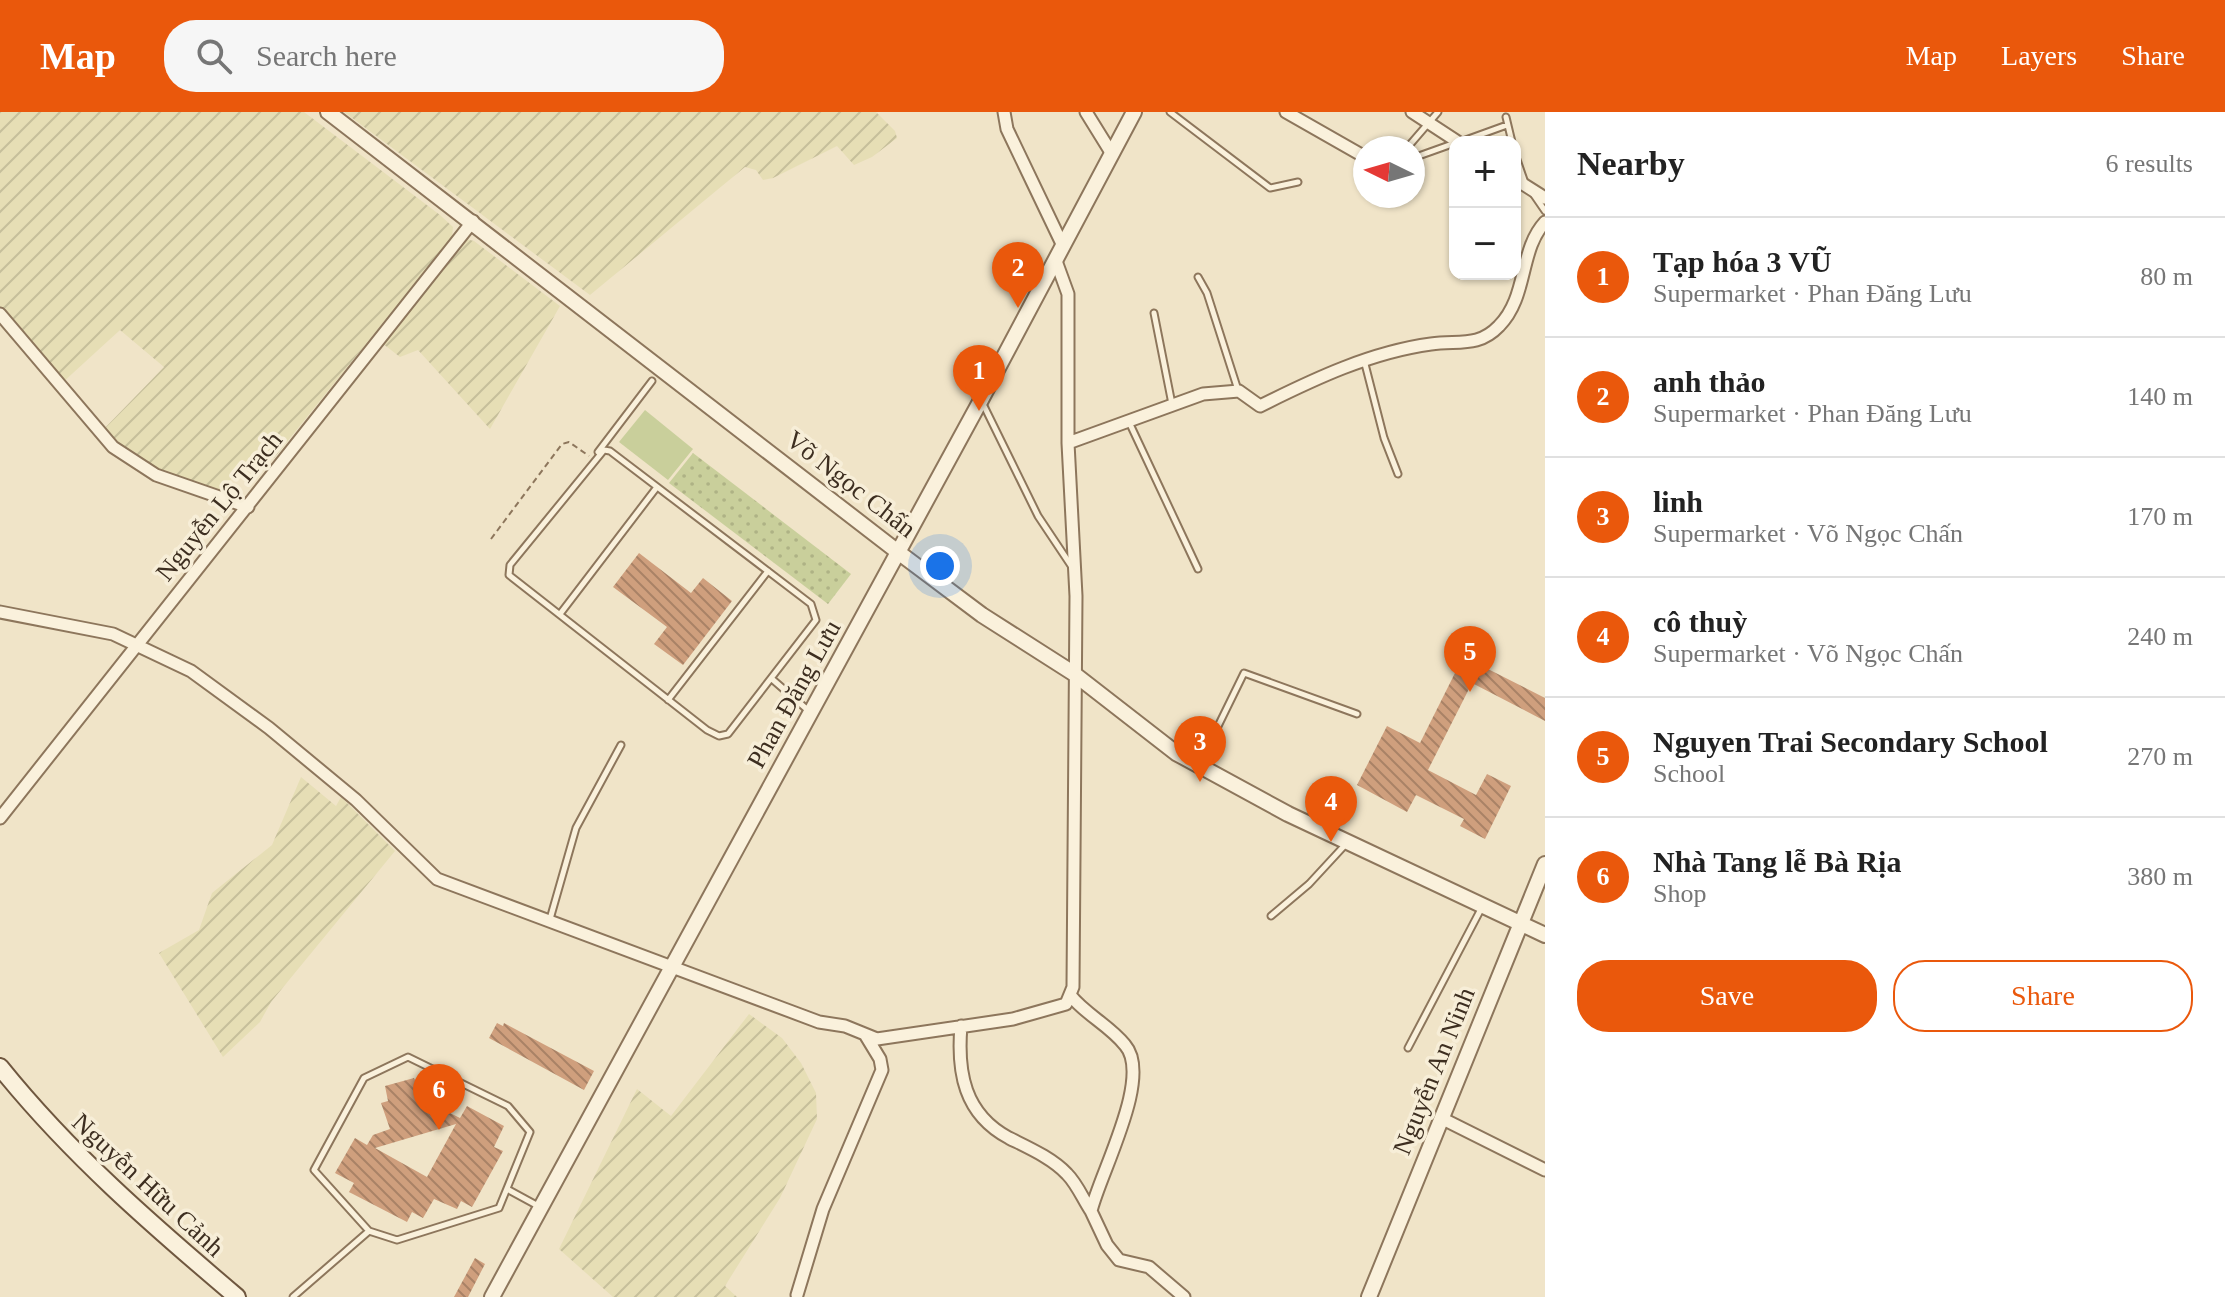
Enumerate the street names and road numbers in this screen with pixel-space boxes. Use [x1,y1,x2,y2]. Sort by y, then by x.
street label: Võ Ngọc Chấn [781,425,921,543]
street label: Nguyễn Lộ Trạch [150,426,288,586]
street label: Phan Đăng Lưu [741,615,847,773]
street label: Nguyễn An Ninh [1387,983,1481,1159]
street label: Nguyễn Hữu Cảnh [66,1108,230,1262]

